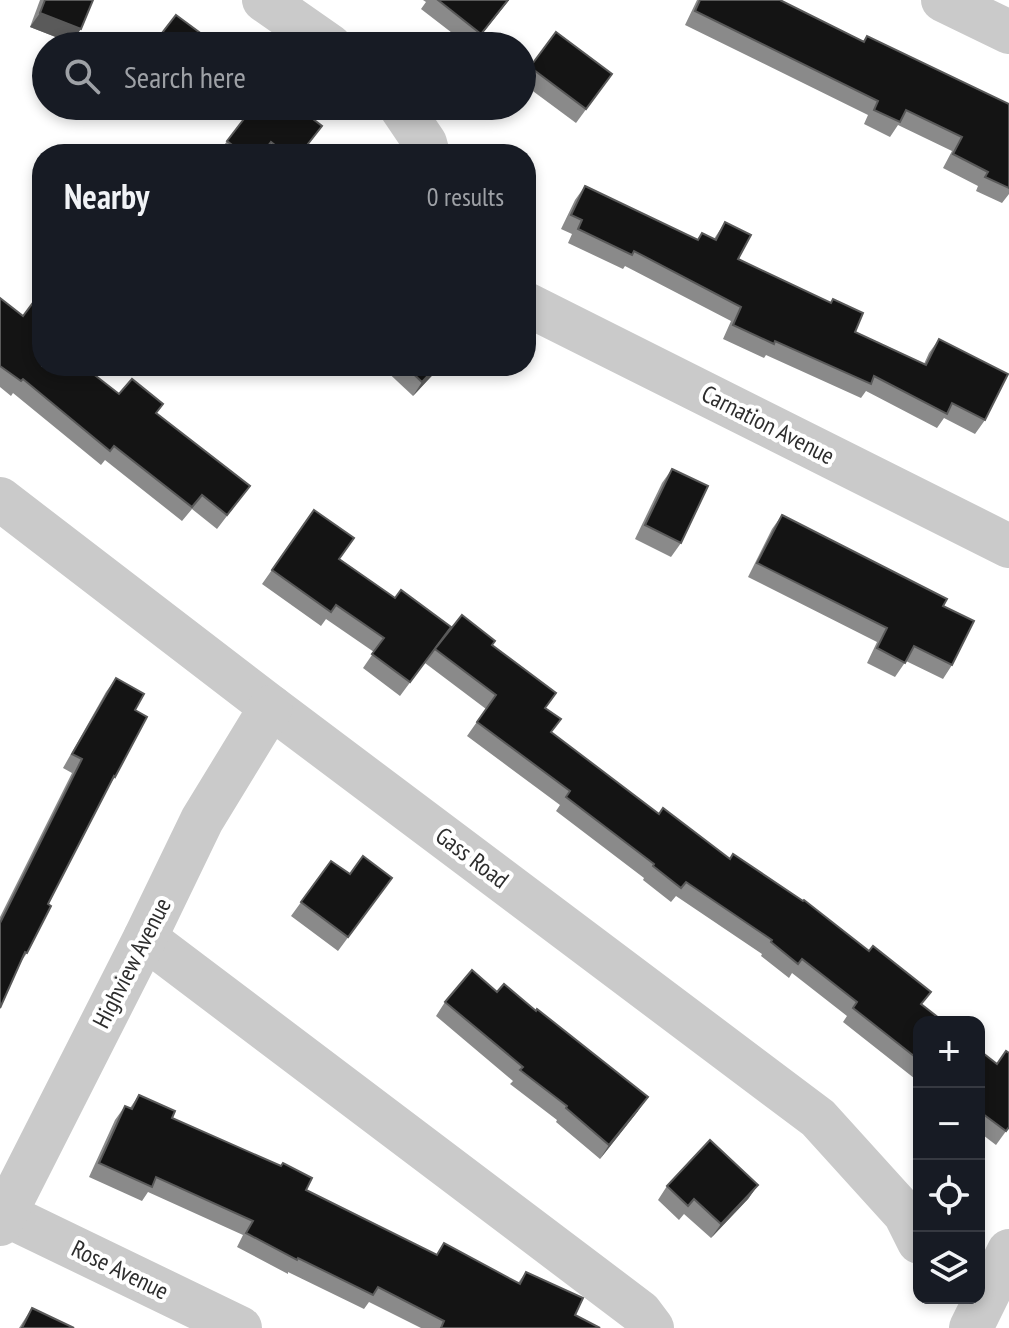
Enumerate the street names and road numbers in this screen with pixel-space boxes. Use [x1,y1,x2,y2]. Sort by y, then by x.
street label: Carnation Avenue [697,378,840,471]
street label: Gass Road [430,820,515,895]
street label: Highview Avenue [85,892,178,1033]
street label: Rose Avenue [67,1233,174,1306]

